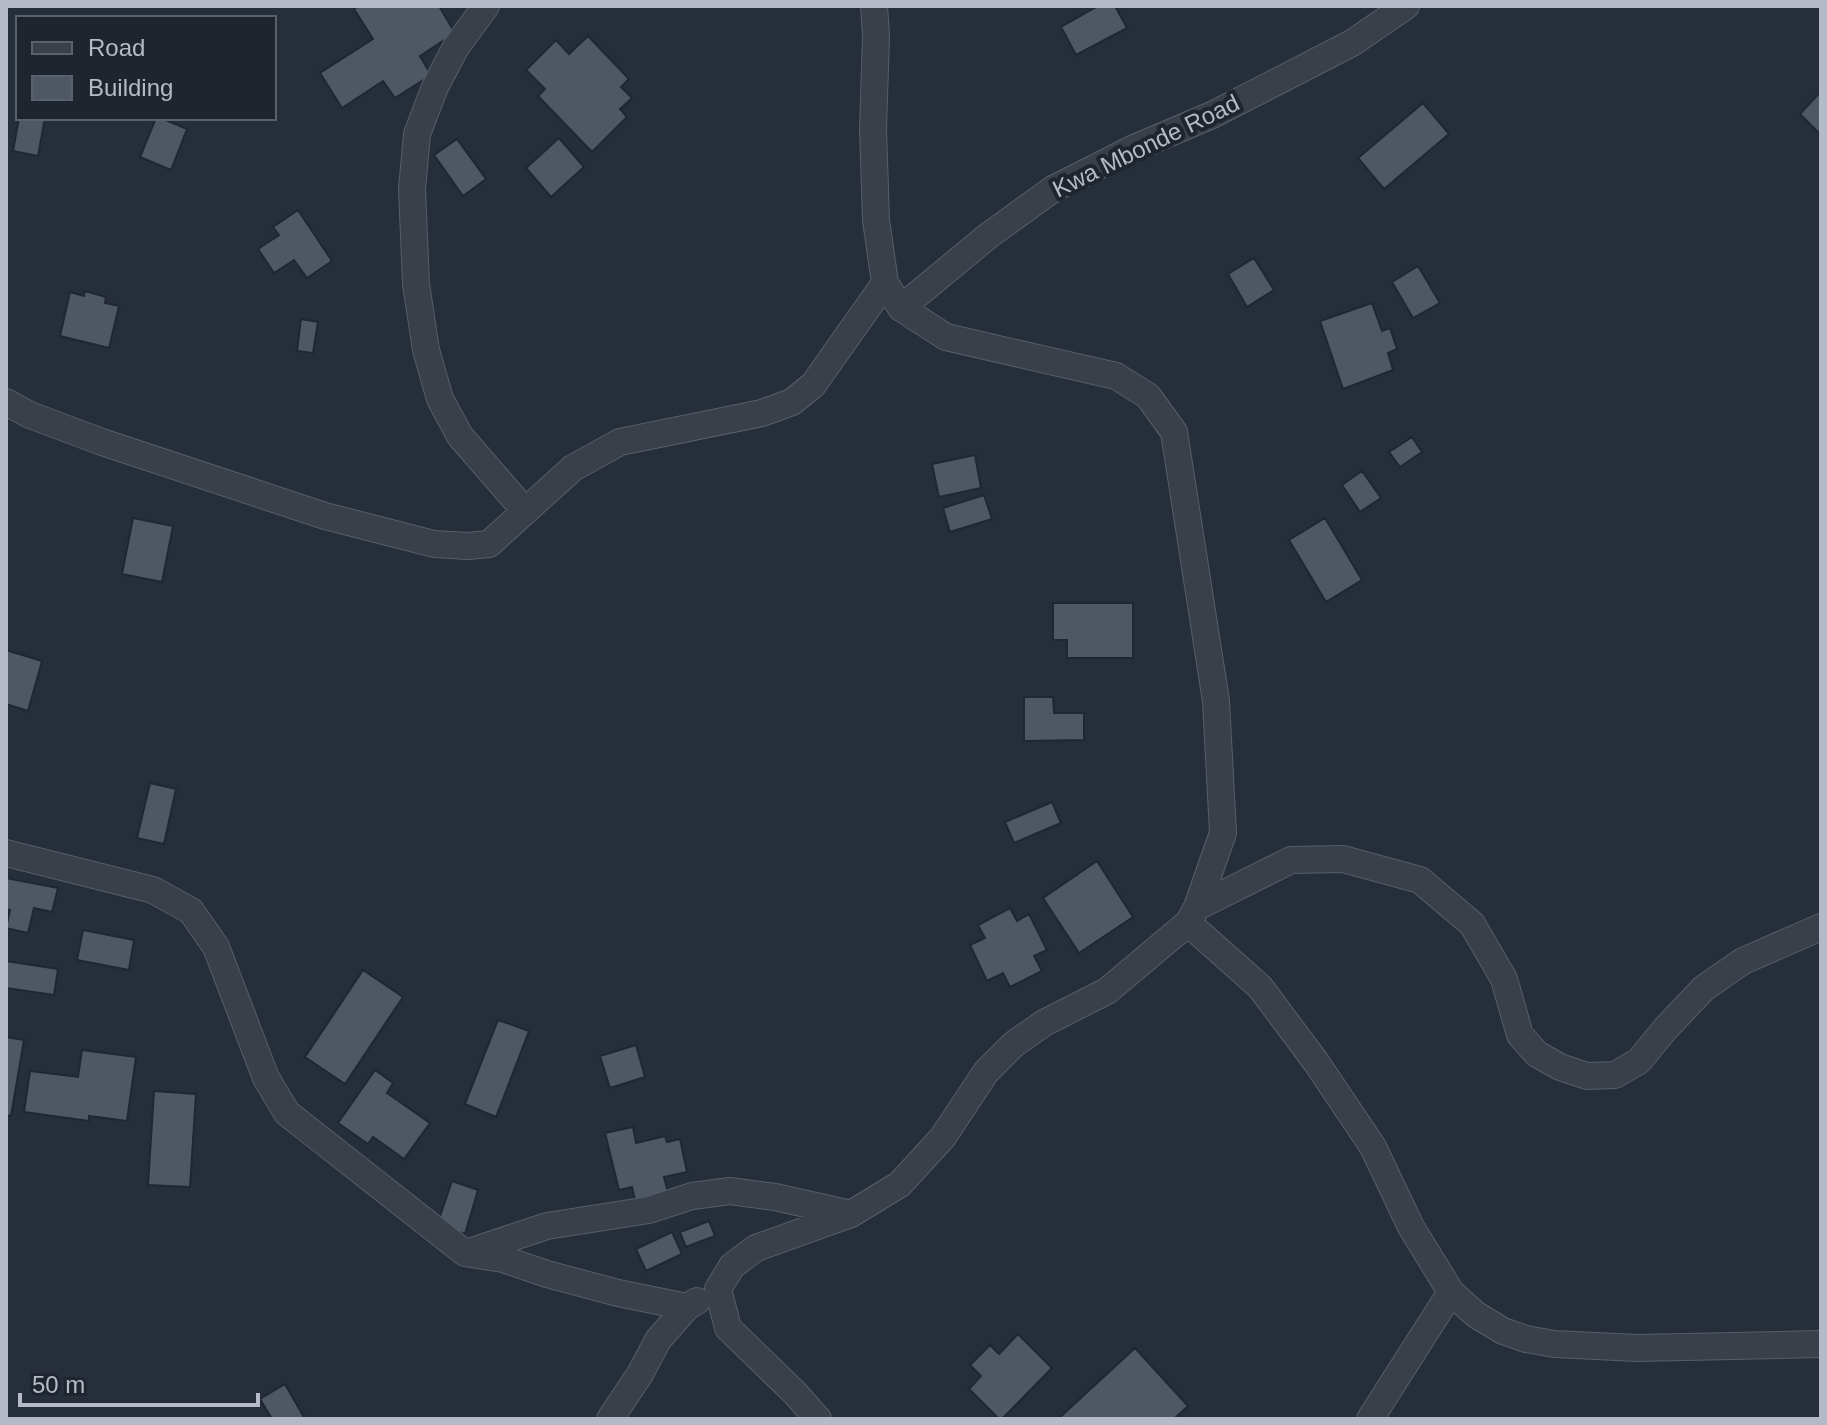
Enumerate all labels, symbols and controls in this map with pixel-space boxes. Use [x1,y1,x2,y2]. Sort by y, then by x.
legend [16,16,276,120]
text: Road [88,34,145,61]
text: Building [88,74,173,101]
street label: Kwa Mbonde Road [1048,89,1243,202]
scale bar [20,1357,258,1407]
text: 50 m [32,1371,85,1398]

